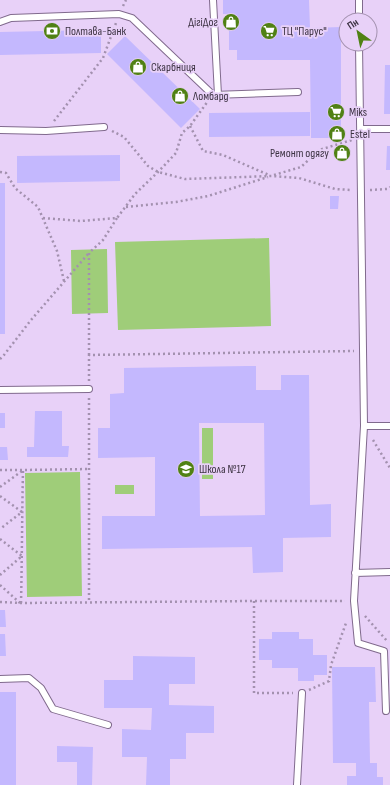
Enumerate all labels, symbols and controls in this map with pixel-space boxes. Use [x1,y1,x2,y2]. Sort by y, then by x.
shop icon: ДігіДог [221,12,241,32]
north arrow [338,12,378,52]
place label: ДігіДог [188,15,218,30]
text: Пн [345,16,361,32]
bank icon: Полтава-Банк [42,21,62,41]
supermarket icon: ТЦ "Парус" [259,21,279,41]
place label: Полтава-Банк [65,24,126,39]
place label: ТЦ "Парус" [282,24,327,39]
shop icon: Скарбниця [128,57,148,77]
place label: Скарбниця [151,60,196,75]
shop icon: Ломбард [170,86,190,106]
place label: Ломбард [192,89,229,104]
supermarket icon: Miks [326,102,346,122]
place label: Miks [349,105,367,120]
shop icon: Estel [327,124,347,144]
place label: Estel [350,127,370,142]
shop icon: Ремонт одягу [332,143,352,163]
place label: Ремонт одягу [270,146,329,161]
school or university icon: Школа №17 [176,459,196,479]
place label: Школа №17 [199,462,246,477]

